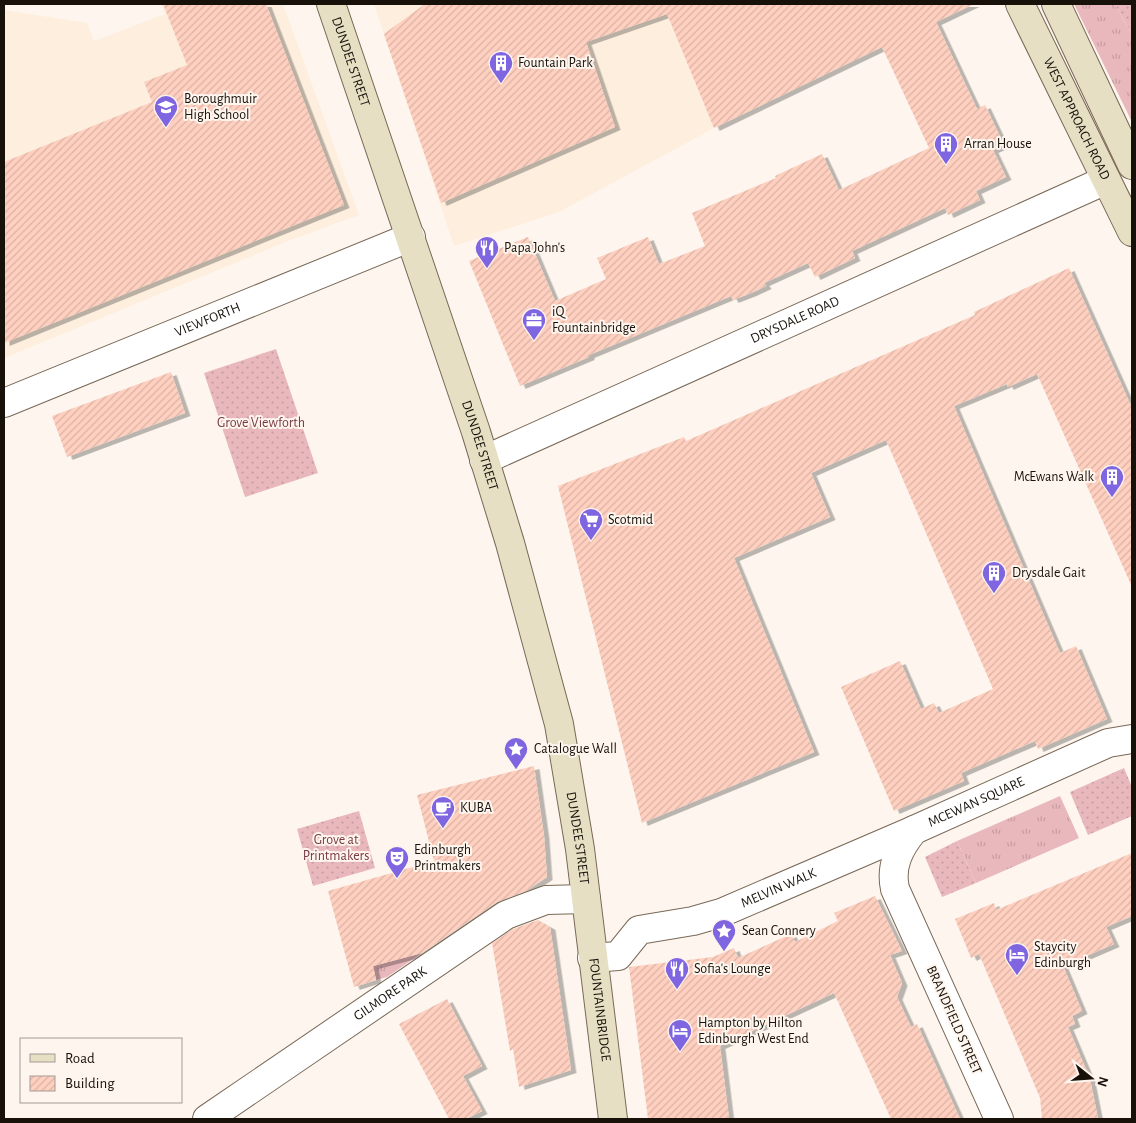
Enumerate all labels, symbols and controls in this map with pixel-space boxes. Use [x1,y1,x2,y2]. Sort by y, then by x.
street label: DUNDEE STREET [329,15,372,108]
building icon: Fountain Park [488,50,514,84]
street label: WEST APPROACH ROAD [1041,55,1112,182]
place label: Fountain Park [518,56,593,70]
place label: Boroughmuir High School [184,92,257,122]
school or university icon: Boroughmuir High School [153,94,179,128]
building icon: Arran House [933,131,959,165]
place label: Arran House [964,137,1032,151]
restaurant icon: Papa John's [474,235,500,269]
place label: Papa John's [504,241,565,255]
street label: DRYSDALE ROAD [748,294,841,346]
street label: VIEWFORTH [173,300,243,340]
place label: iQ Fountainbridge [552,305,636,335]
office icon: iQ Fountainbridge [521,307,547,341]
street label: DUNDEE STREET [459,399,501,492]
park label: Grove Viewforth [217,416,305,430]
building icon: McEwans Walk [1099,464,1125,498]
place label: McEwans Walk [1014,470,1095,484]
supermarket icon: Scotmid [578,507,604,541]
place label: Scotmid [608,513,653,527]
building icon: Drysdale Gait [981,560,1007,594]
place label: Drysdale Gait [1012,566,1086,580]
place icon: Catalogue Wall [503,736,529,770]
place label: Catalogue Wall [534,742,617,756]
street label: MCEWAN SQUARE [926,774,1027,830]
street label: DUNDEE STREET [563,791,591,885]
cafe icon: KUBA [430,795,456,829]
place label: KUBA [460,801,492,815]
park label: Grove at Printmakers [303,833,369,863]
place label: Edinburgh Printmakers [414,843,481,873]
theatre icon: Edinburgh Printmakers [384,845,410,879]
street label: MELVIN WALK [739,866,818,911]
place icon: Sean Connery [711,918,737,952]
place label: Sean Connery [742,924,816,938]
place label: Staycity Edinburgh [1034,940,1091,970]
hotel icon: Staycity Edinburgh [1004,942,1030,976]
restaurant icon: Sofia's Lounge [664,956,690,990]
street label: FOUNTAINBRIDGE [586,957,613,1062]
place label: Sofia's Lounge [694,962,771,976]
street label: GILMORE PARK [351,964,430,1024]
street label: BRANDFIELD STREET [924,964,984,1076]
place label: Hampton by Hilton Edinburgh West End [698,1016,809,1046]
hotel icon: Hampton by Hilton Edinburgh West End [667,1018,693,1052]
legend [20,1038,182,1103]
text: Road [65,1051,95,1066]
north arrow [1066,1053,1116,1103]
text: N [1094,1075,1111,1088]
text: Building [65,1076,115,1091]

